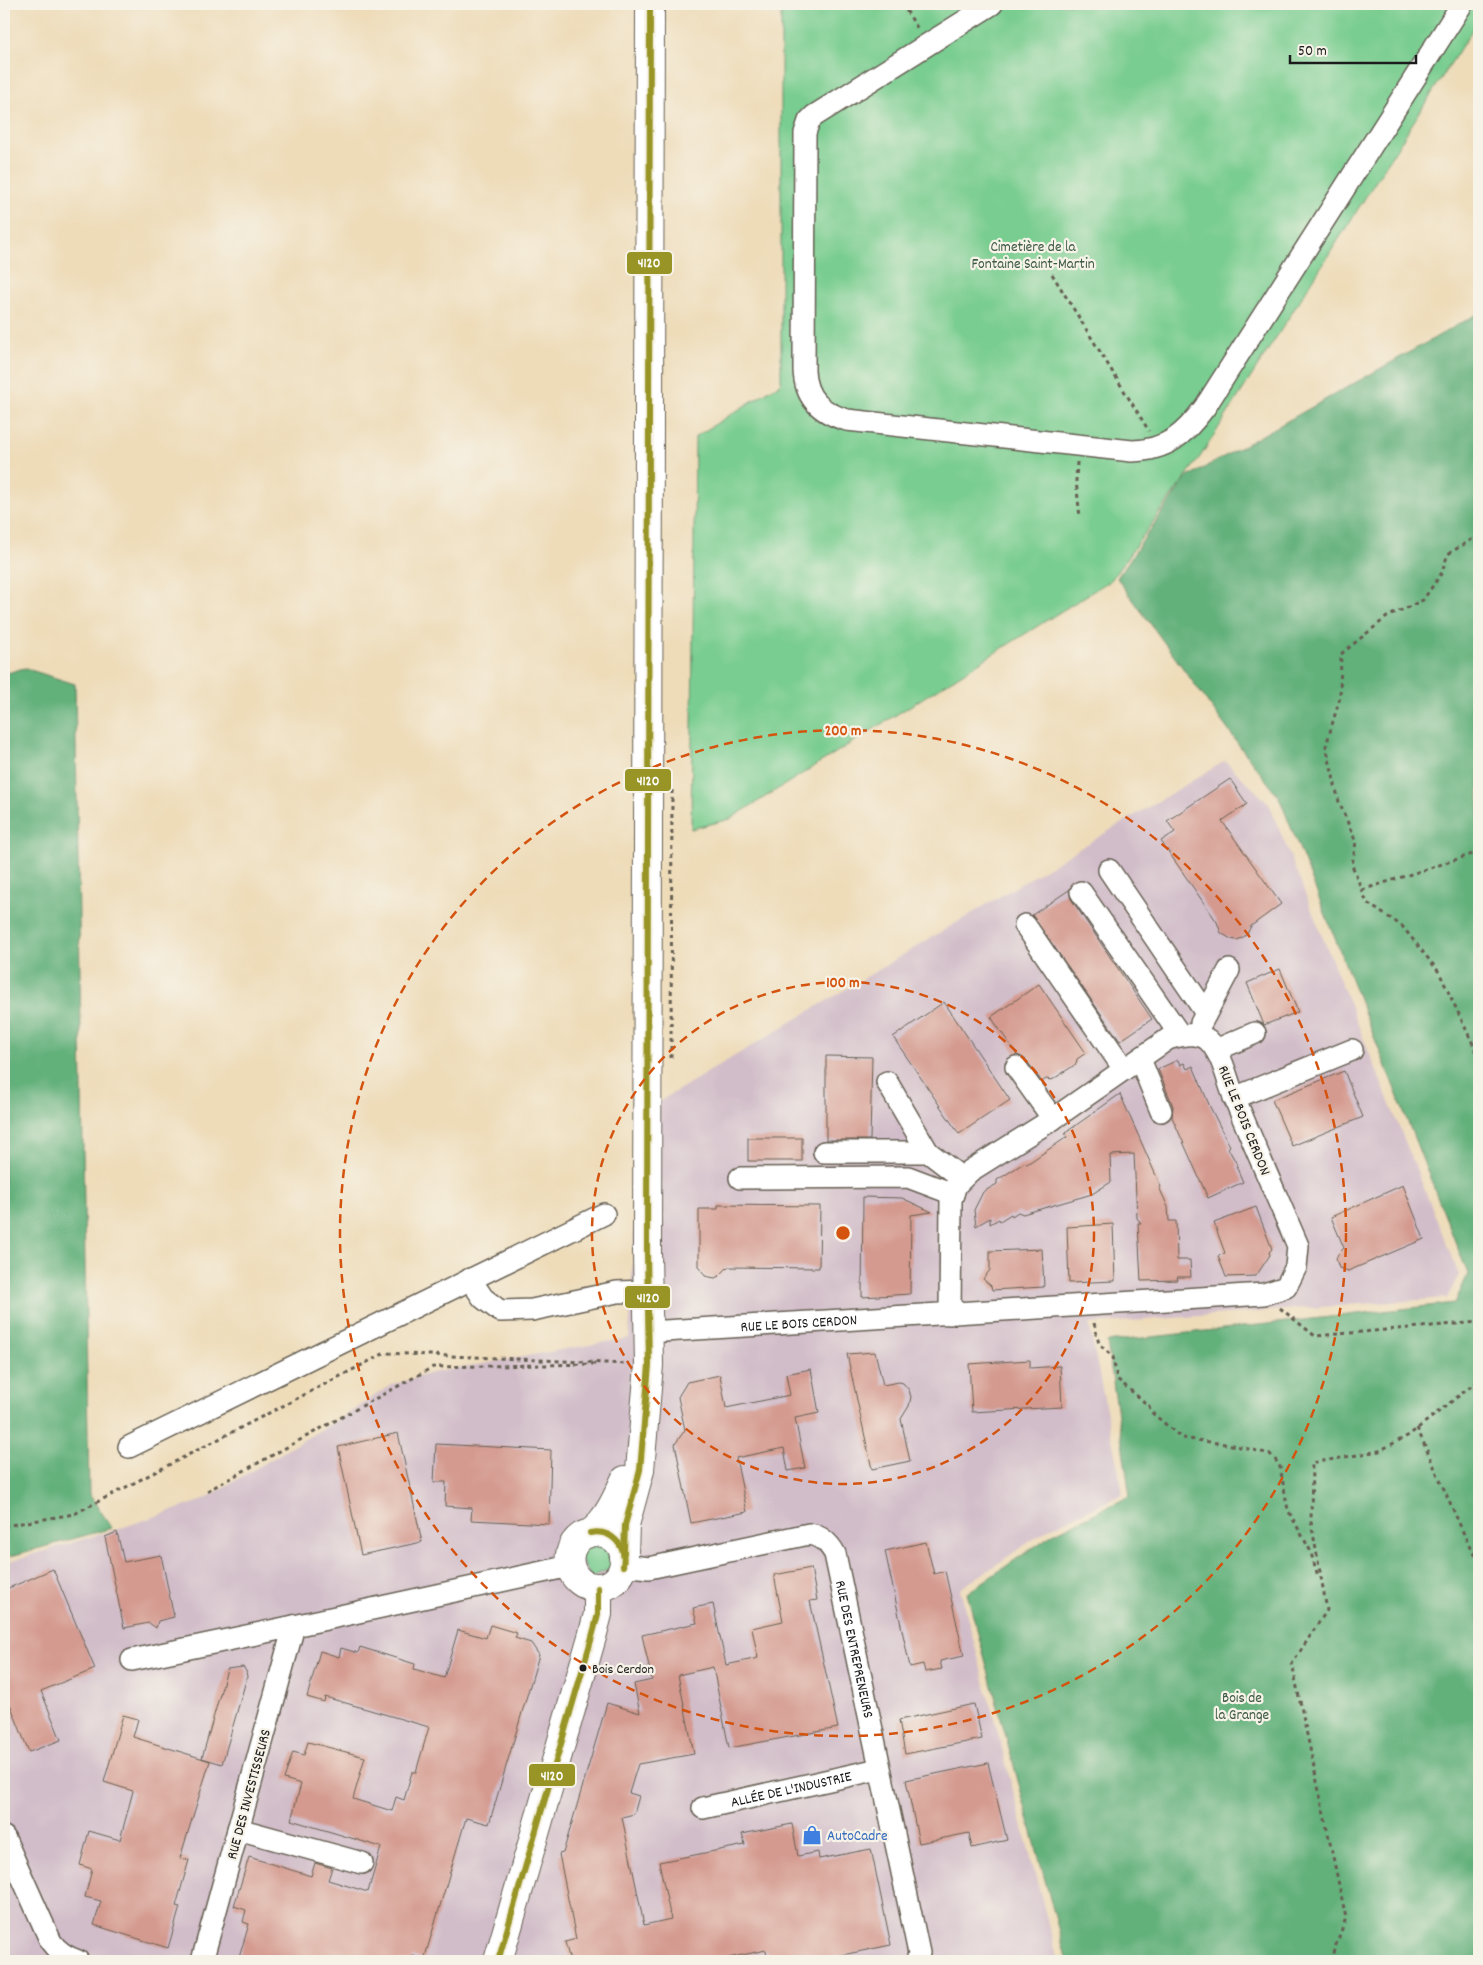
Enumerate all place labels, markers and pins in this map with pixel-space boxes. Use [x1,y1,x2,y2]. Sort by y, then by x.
centre of rings [834,1224,852,1242]
place label: Bois Cerdon [592,1660,654,1680]
marker: Bois Cerdon [578,1663,588,1673]
shop icon: AutoCadre [801,1824,823,1846]
place label: AutoCadre [827,1826,888,1848]

